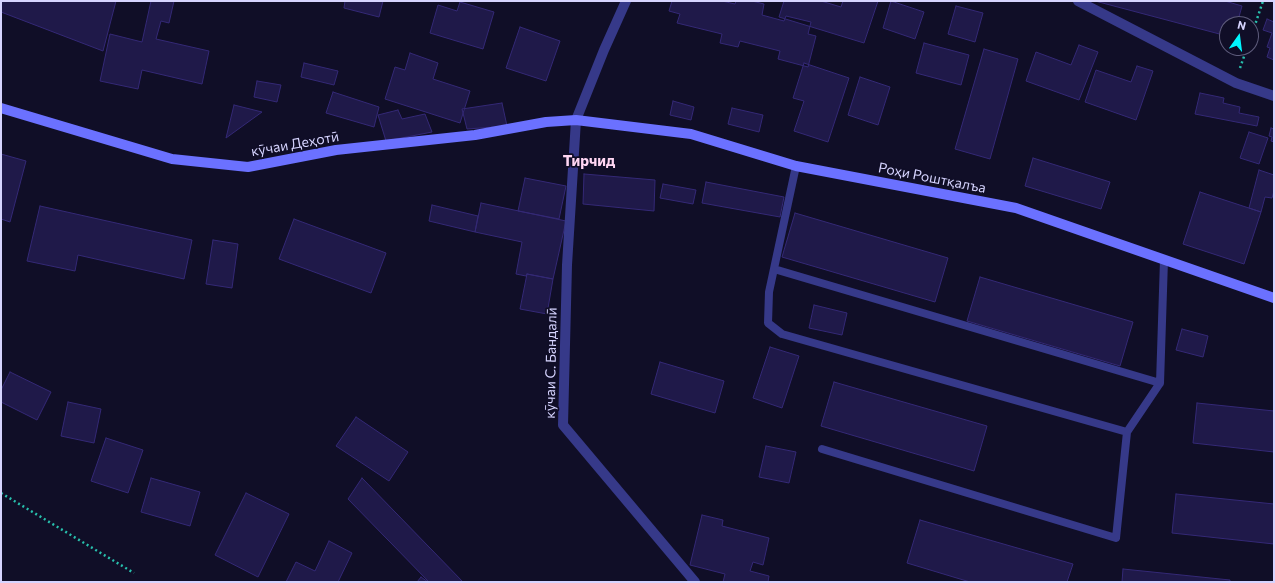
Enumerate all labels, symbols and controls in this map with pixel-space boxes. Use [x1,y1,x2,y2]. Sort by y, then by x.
north arrow [1219,16,1259,56]
text: N [1236,18,1247,32]
street label: кӯчаи Деҳотӣ [250,128,340,160]
district label: Тирчид [563,152,615,170]
street label: Роҳи Роштқалъа [877,159,987,197]
street label: кӯчаи С. Бандалӣ [542,307,560,419]

